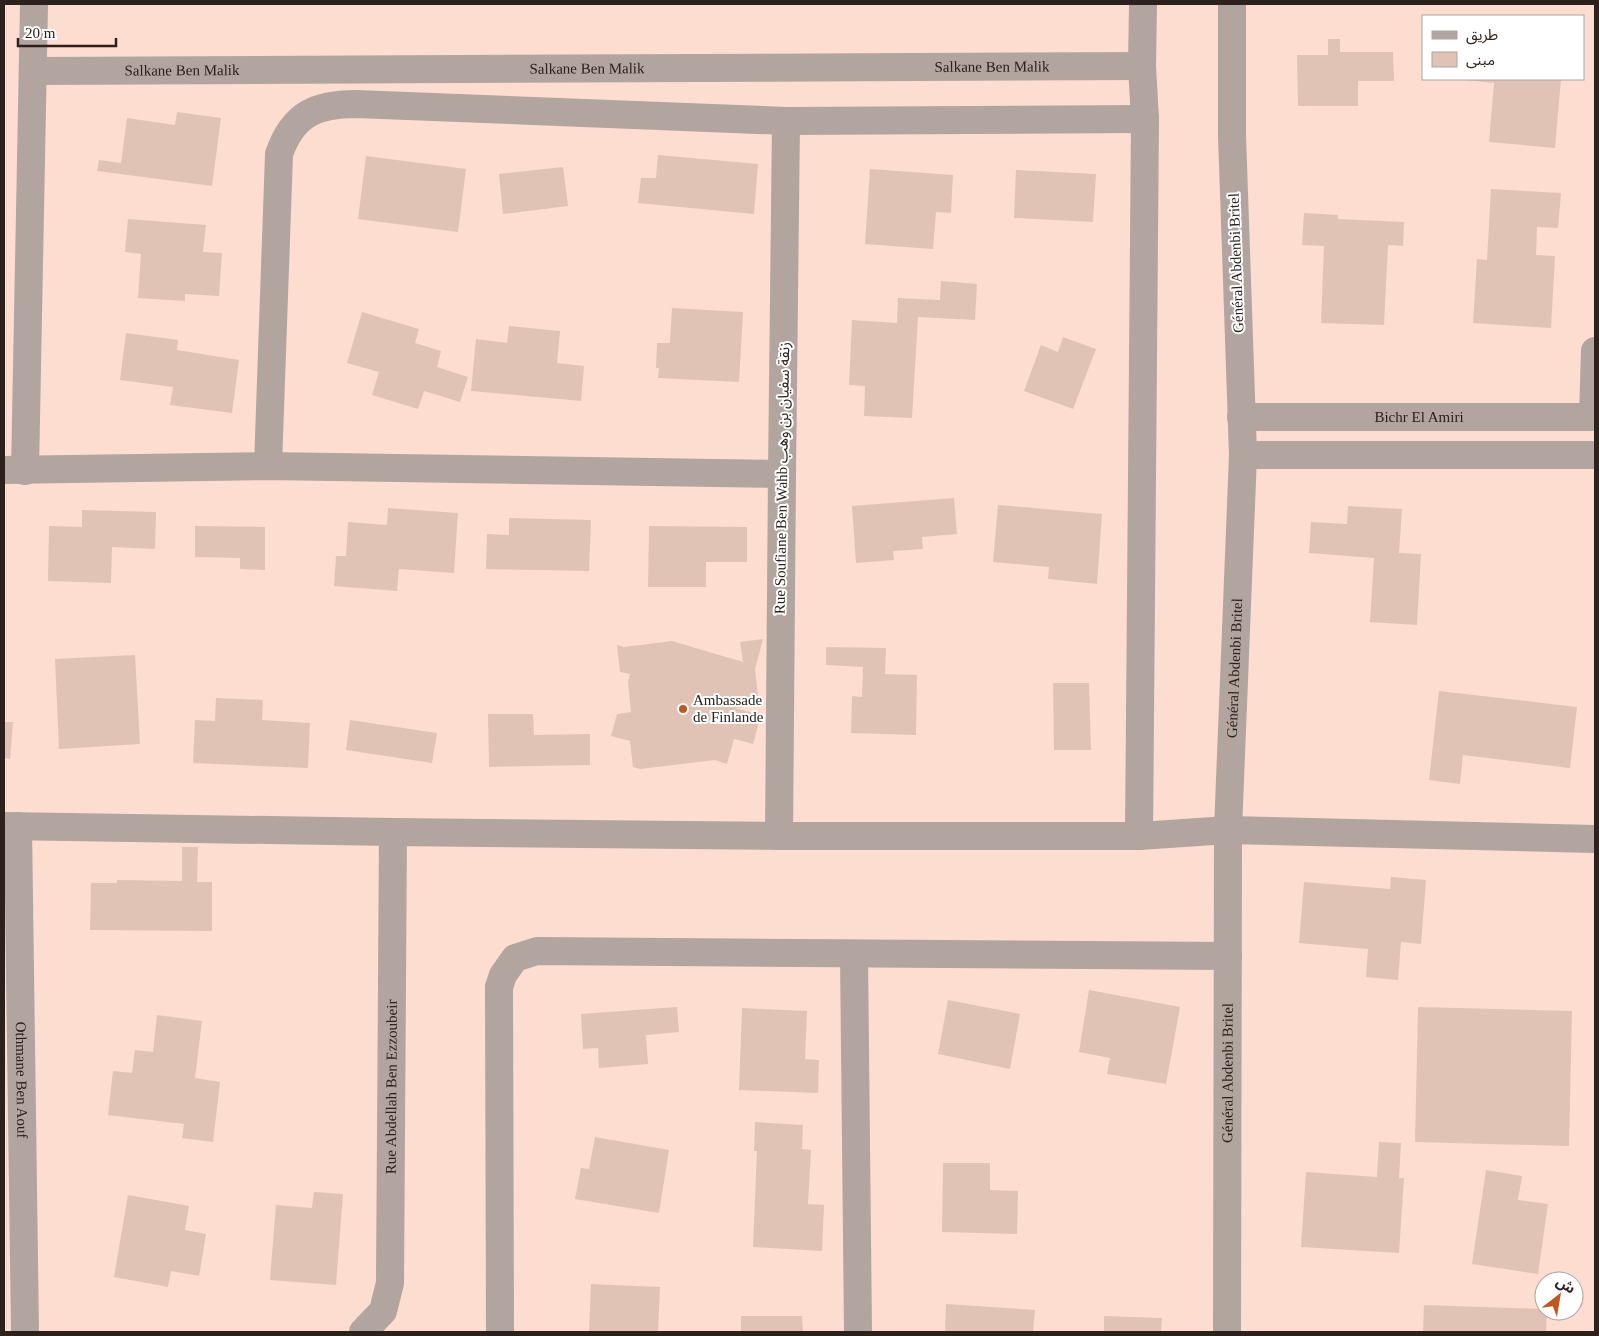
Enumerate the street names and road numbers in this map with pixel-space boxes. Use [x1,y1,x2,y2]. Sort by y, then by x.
street label: Salkane Ben Malik [934,58,1050,75]
street label: Salkane Ben Malik [529,60,645,77]
street label: Salkane Ben Malik [124,62,240,79]
street label: Général Abdenbi Britel [1226,193,1246,333]
street label: Rue Soufiane Ben Wahb زنقة سفيان بن وهب [772,342,793,614]
street label: Bichr El Amiri [1374,409,1464,425]
street label: Général Abdenbi Britel [1224,598,1245,738]
street label: Rue Abdellah Ben Ezzoubeir [383,999,400,1174]
street label: Général Abdenbi Britel [1219,1003,1236,1143]
street label: Othmane Ben Aouf [13,1021,30,1138]

